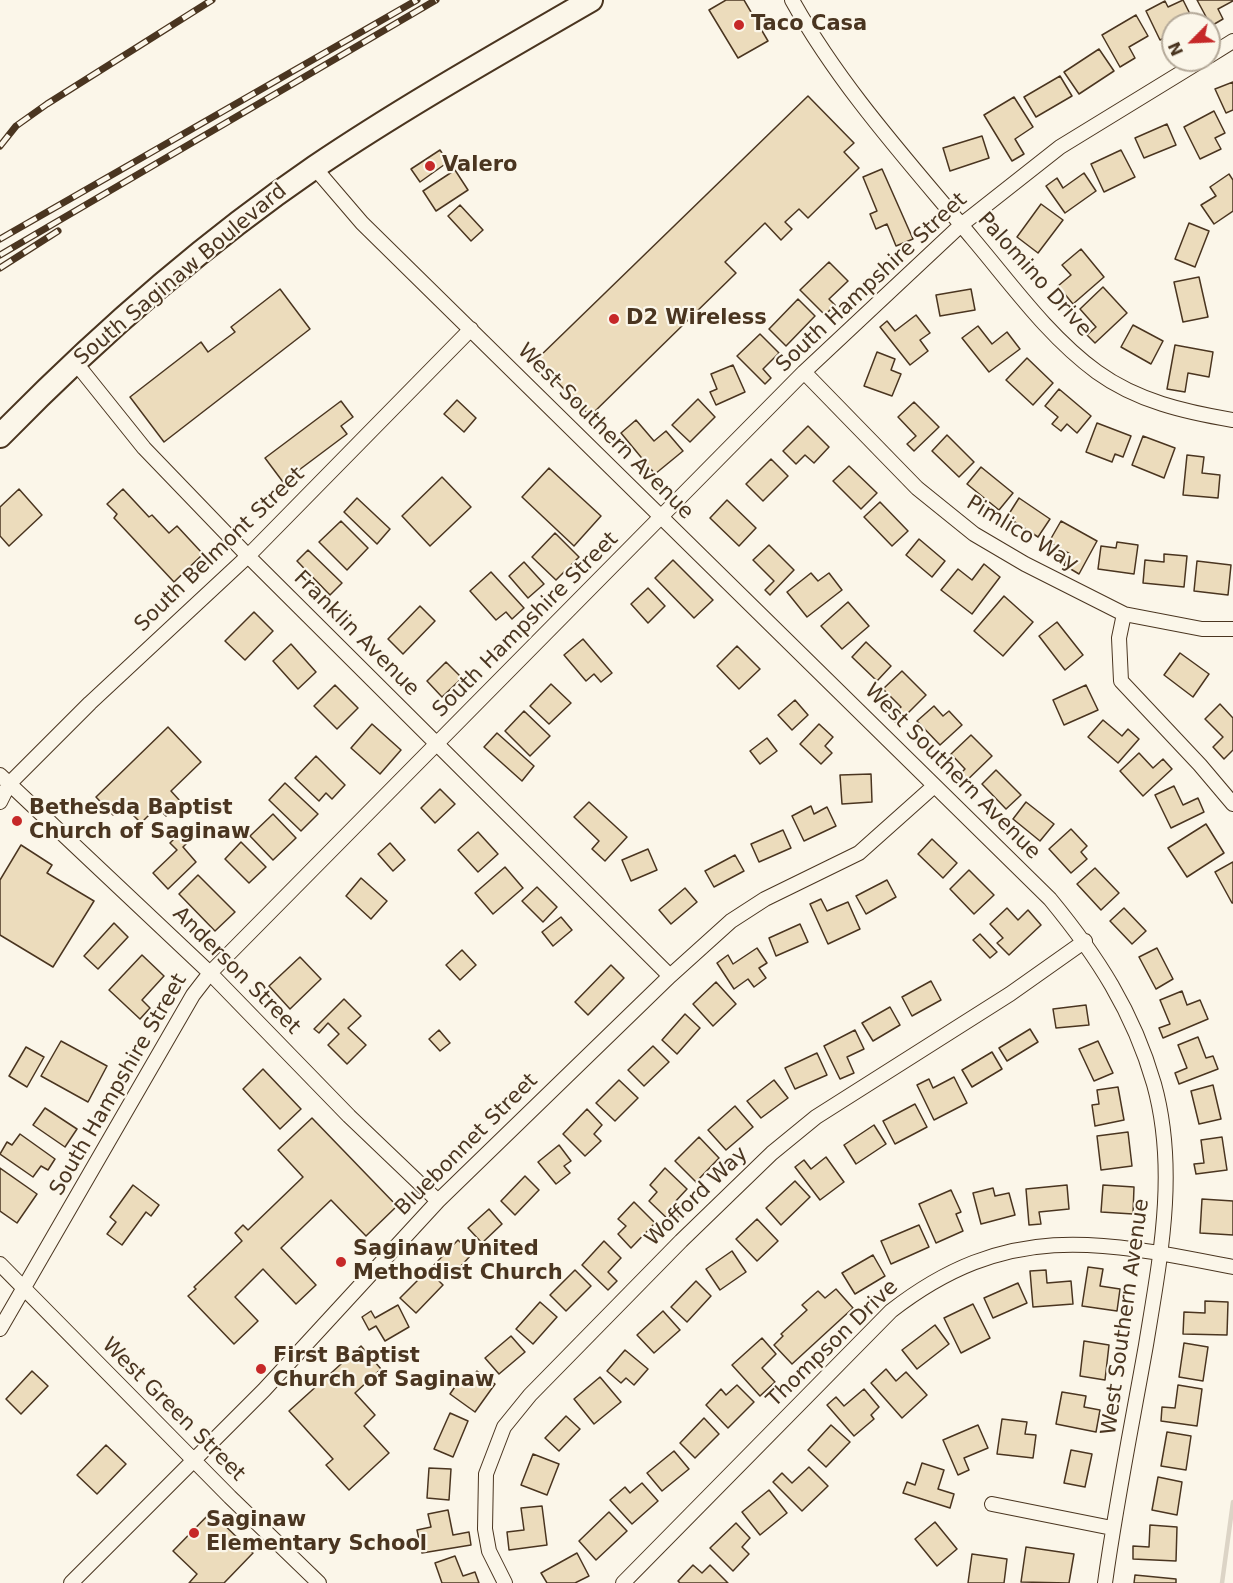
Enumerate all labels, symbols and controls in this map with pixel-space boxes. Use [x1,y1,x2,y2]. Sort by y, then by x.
place label: Taco Casa [751,12,867,38]
north arrow [1161,12,1221,72]
marker: Taco Casa [732,18,746,32]
text: N [1165,39,1187,59]
place label: Valero [442,153,517,179]
marker: Valero [423,159,437,173]
street label: South Saginaw Boulevard [70,179,292,371]
street label: South Hampshire Street [771,188,973,378]
street label: Palomino Drive [972,208,1096,342]
place label: D2 Wireless [626,306,767,332]
marker: D2 Wireless [607,312,621,326]
street label: West Southern Avenue [512,339,698,525]
street label: South Belmont Street [130,462,310,638]
street label: Pimlico Way [962,491,1082,577]
street label: South Hampshire Street [428,527,624,723]
street label: Franklin Avenue [288,566,424,702]
street label: West Southern Avenue [859,679,1045,865]
place label: Bethesda Baptist Church of Saginaw [29,796,250,846]
marker: Bethesda Baptist Church of Saginaw [10,814,24,828]
street label: Anderson Street [167,902,305,1040]
street label: South Hampshire Street [45,970,193,1200]
street label: Bluebonnet Street [391,1069,543,1221]
street label: Wofford Way [641,1142,753,1252]
street label: West Southern Avenue [1097,1197,1155,1437]
place label: Saginaw United Methodist Church [353,1237,563,1287]
marker: Saginaw United Methodist Church [334,1255,348,1269]
street label: Thompson Drive [762,1275,904,1413]
street label: West Green Street [96,1333,250,1487]
place label: First Baptist Church of Saginaw [273,1344,494,1394]
marker: First Baptist Church of Saginaw [254,1362,268,1376]
place label: Saginaw Elementary School [206,1508,427,1558]
marker: Saginaw Elementary School [187,1526,201,1540]

